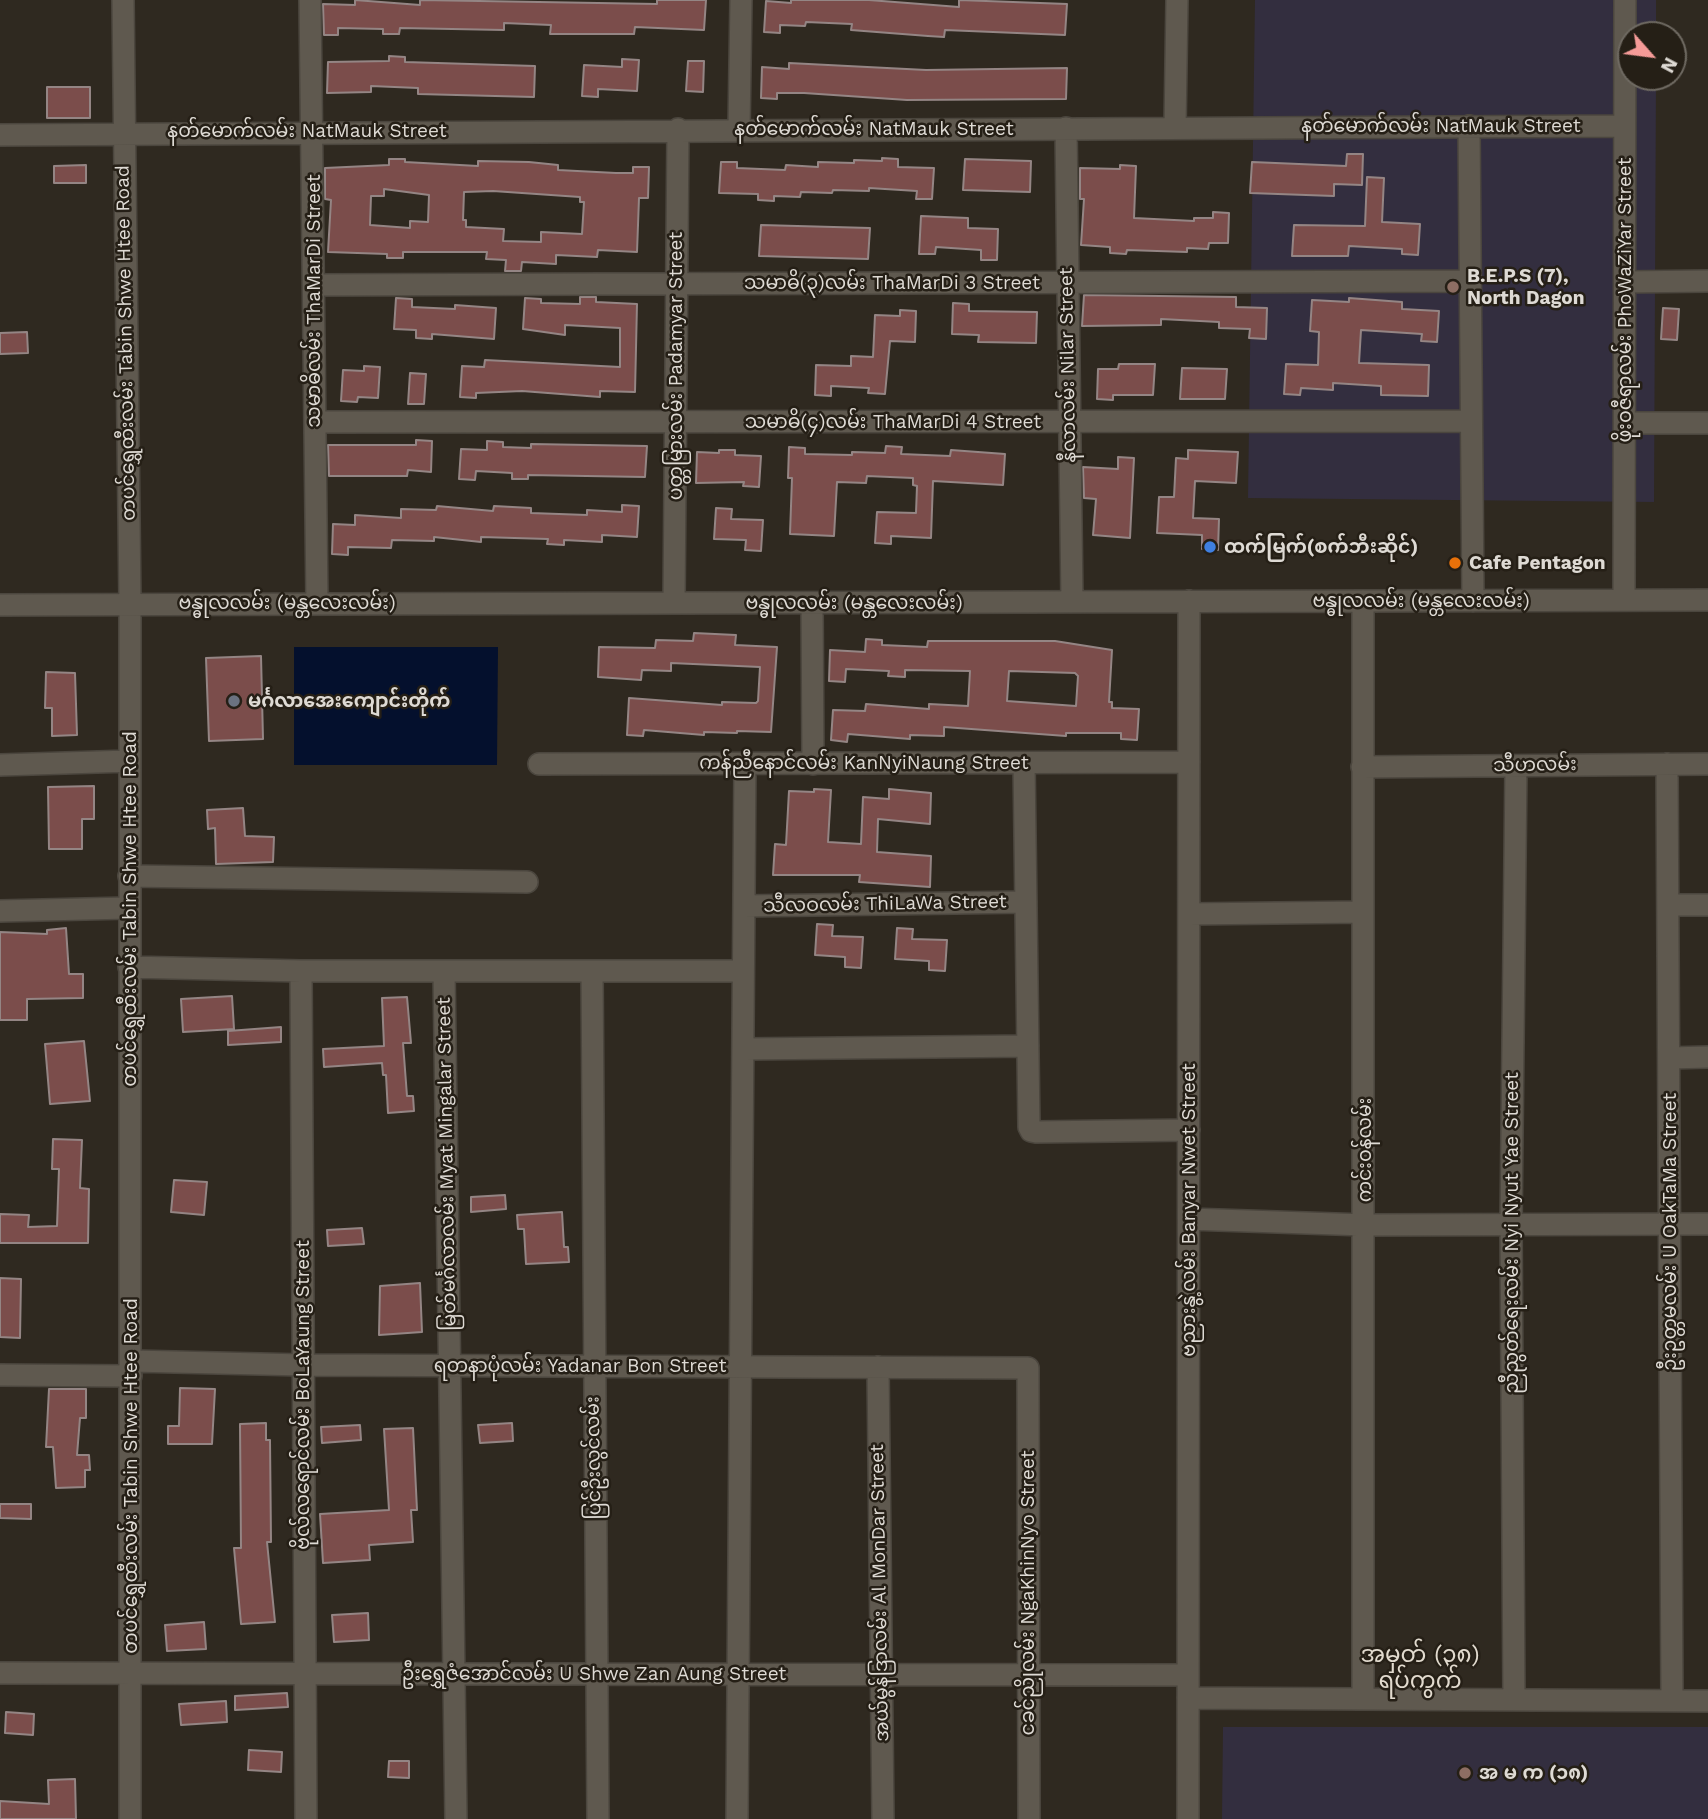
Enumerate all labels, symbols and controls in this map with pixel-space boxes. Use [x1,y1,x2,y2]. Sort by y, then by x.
north arrow [1617,21,1687,91]
text: N [1656,54,1683,77]
street label: နတ်မောက်လမ်း NatMauk Street [1301,115,1581,137]
street label: နတ်မောက်လမ်း NatMauk Street [734,118,1014,140]
street label: နတ်မောက်လမ်း NatMauk Street [167,120,447,142]
street label: ဖိုးဝဇီရာလမ်း PhoWaZiYar Street [1614,158,1636,442]
street label: တပင်ရွှေထီးလမ်း Tabin Shwe Htee Road [111,165,141,521]
street label: သမာဓိလမ်း ThaMarDi Street [303,174,325,428]
street label: ပတ္တမြားလမ်း Padamyar Street [665,232,687,500]
place label: B.E.P.S (7), North Dagon [1467,265,1585,309]
street label: နီလာလမ်း Nilar Street [1055,267,1081,463]
street label: သမာဓိ(၃)လမ်း ThaMarDi 3 Street [744,272,1040,294]
marker: B.E.P.S (7), North Dagon [1445,279,1461,295]
street label: သမာဓိ(၄)လမ်း ThaMarDi 4 Street [745,411,1041,433]
place label: ထက်မြက်(စက်ဘီးဆိုင်) [1224,536,1418,558]
marker: ထက်မြက်(စက်ဘီးဆိုင်) [1202,539,1218,555]
place label: Cafe Pentagon [1469,552,1606,574]
marker: Cafe Pentagon [1447,555,1463,571]
street label: ဗန္ဓုလလမ်း (မန္တလေးလမ်း) [1312,590,1530,612]
street label: ဗန္ဓုလလမ်း (မန္တလေးလမ်း) [178,592,396,614]
street label: ဗန္ဓုလလမ်း (မန္တလေးလမ်း) [745,592,963,614]
place label: မင်္ဂလာအေးကျောင်းတိုက် [248,690,450,712]
marker: မင်္ဂလာအေးကျောင်းတိုက် [226,693,242,709]
street label: တပင်ရွှေထီးလမ်း Tabin Shwe Htee Road [119,731,141,1087]
street label: ကန်ညီနောင်လမ်း KanNyiNaung Street [699,752,1029,774]
street label: သီဟလမ်း [1493,753,1577,777]
street label: သီလဝလမ်း ThiLaWa Street [763,890,1007,918]
street label: မြတ်မင်္ဂလာလမ်း Myat Mingalar Street [433,997,461,1331]
street label: ဗညားနွဲ့လမ်း Banyar Nwet Street [1178,1063,1200,1357]
street label: ညီညွတ်ရေးလမ်း Nyi Nyut Yae Street [1501,1072,1523,1394]
street label: ဦးဥတ္တမလမ်း U OakTaMa Street [1659,1093,1681,1371]
street label: ကင်းဝန်လမ်း [1354,1098,1376,1202]
street label: ဗိုလ်လရောင်လမ်း BoLaYaung Street [292,1240,314,1550]
street label: တပင်ရွှေထီးလမ်း Tabin Shwe Htee Road [120,1298,142,1654]
street label: ရတနာပုံလမ်း Yadanar Bon Street [434,1355,726,1377]
street label: ပြင်ဦးလွင်လမ်း [582,1396,606,1520]
street label: အယ်မွန်ဒြာလမ်း Al MonDar Street [866,1444,894,1742]
street label: ငခင်ညိုလမ်း NgaKhinNyo Street [1017,1450,1039,1736]
district label: အမှတ် (၃၈) ရပ်ကွက် [1360,1641,1480,1695]
street label: ဦးရွှေဇံအောင်လမ်း U Shwe Zan Aung Street [402,1663,786,1685]
place label: အ မ က (၁၈) [1479,1762,1588,1784]
marker: အ မ က (၁၈) [1457,1765,1473,1781]

